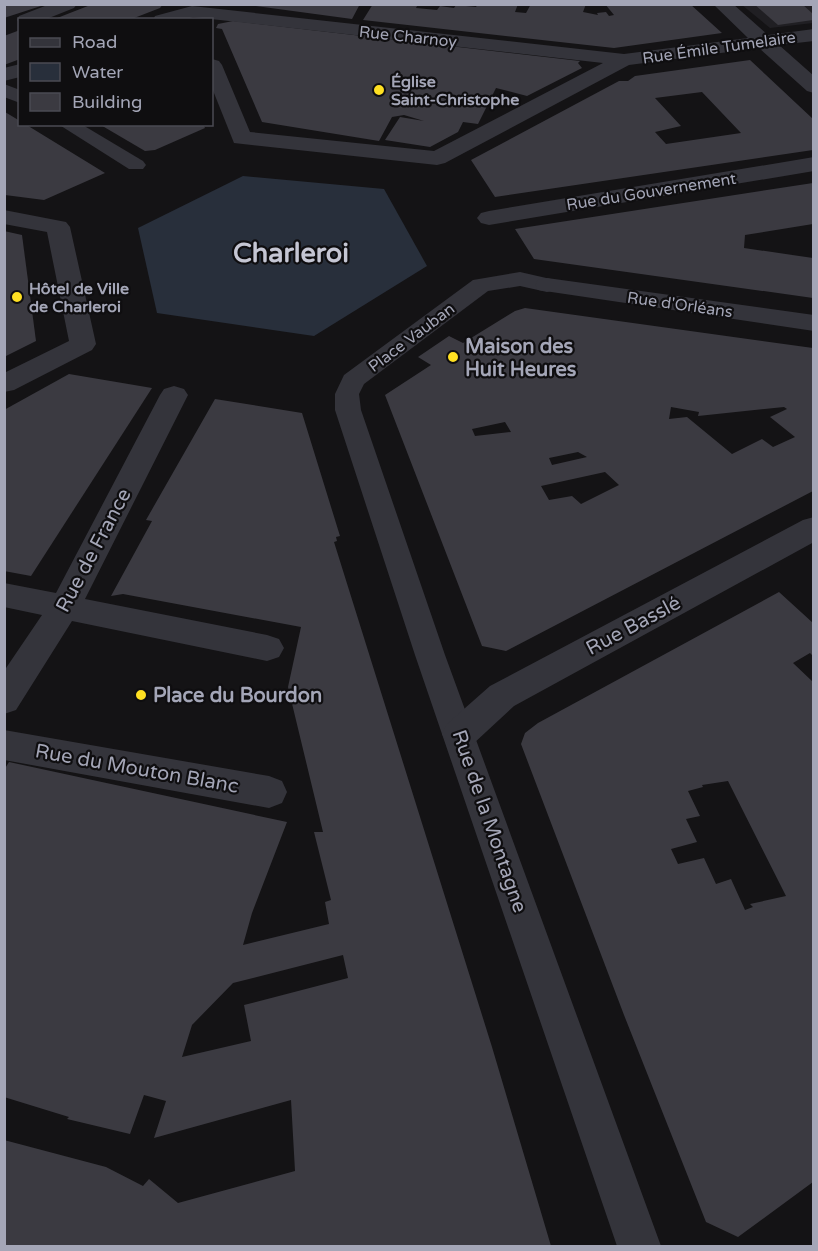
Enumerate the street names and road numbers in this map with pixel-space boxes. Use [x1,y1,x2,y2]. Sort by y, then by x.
street label: Rue Charnoy [358,22,458,52]
street label: Rue Émile Tumelaire [641,27,797,69]
street label: Rue du Gouvernement [565,169,738,215]
street label: Rue d'Orléans [626,288,734,322]
street label: Place Vauban [364,299,459,377]
street label: Rue de France [51,484,137,616]
street label: Rue Basslé [582,591,685,661]
street label: Rue de la Montagne [447,727,532,916]
street label: Rue du Mouton Blanc [33,739,240,799]

